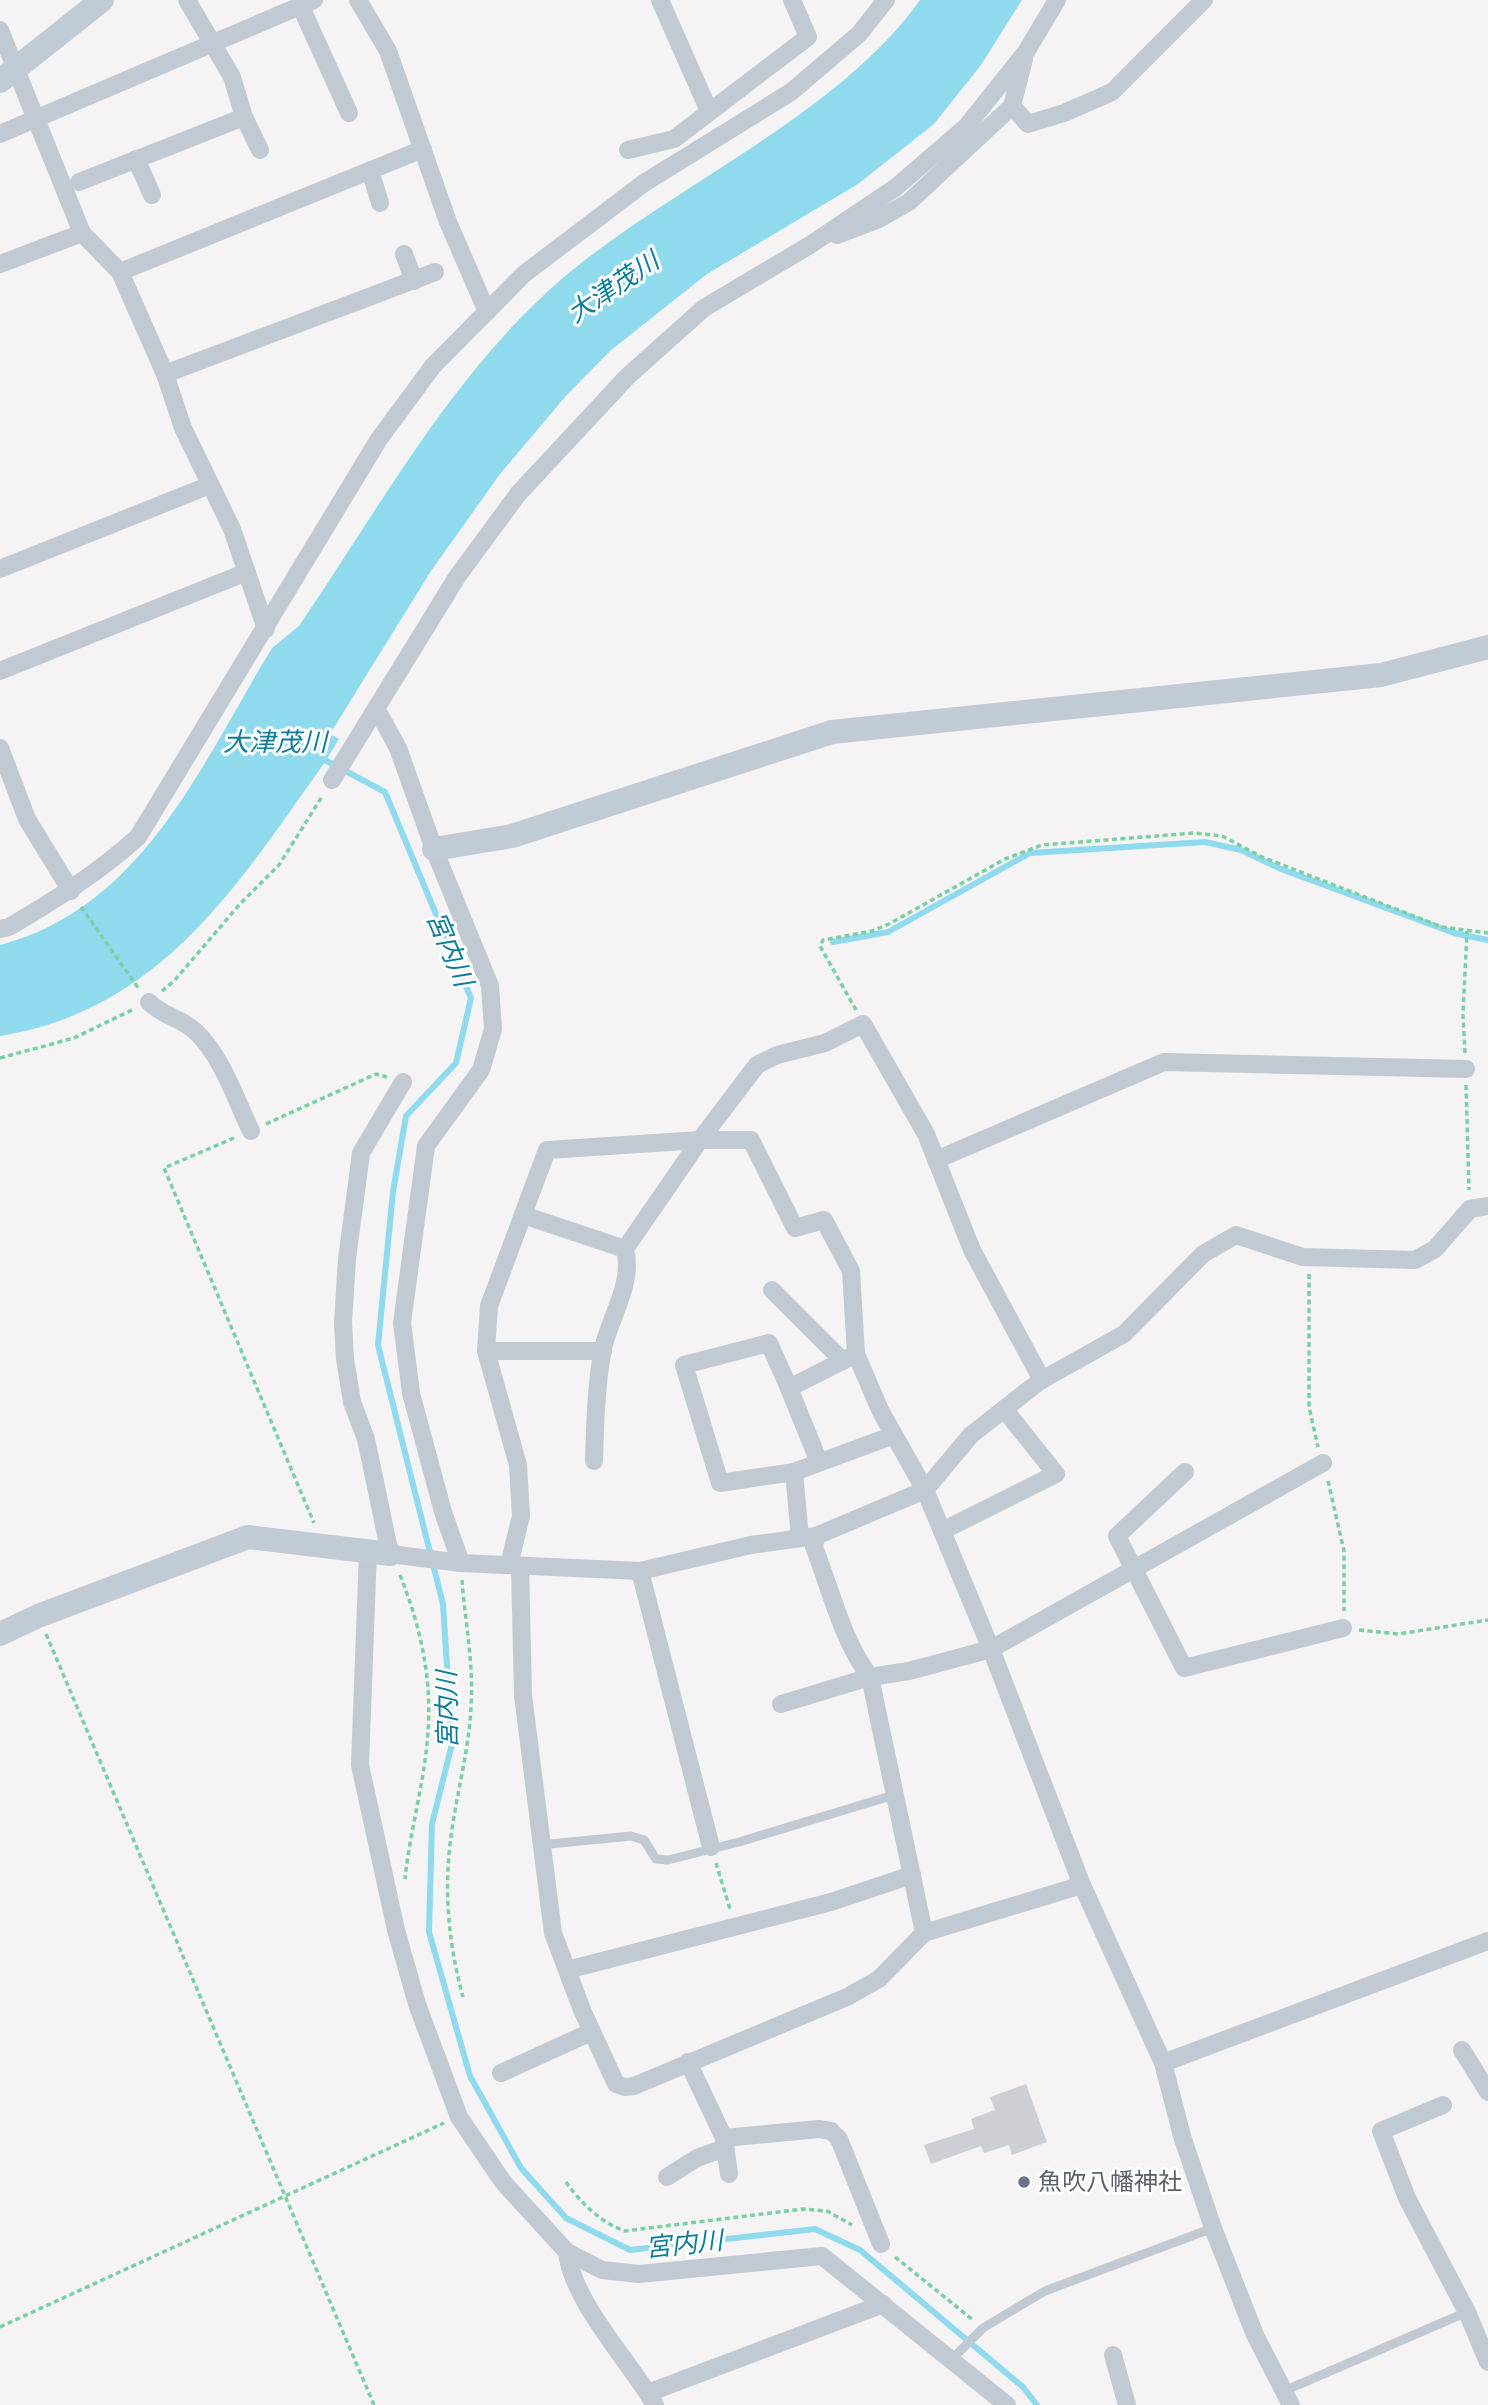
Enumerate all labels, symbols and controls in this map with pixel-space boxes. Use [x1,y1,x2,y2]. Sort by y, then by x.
water label: 大津茂川 [561,244,668,329]
water label: 大津茂川 [223,727,330,758]
water label: 宮内川 [420,907,480,994]
water label: 宮内川 [431,1668,464,1749]
place label: 魚吹八幡神社 [1038,2168,1182,2197]
marker: 魚吹八幡神社 [1016,2174,1032,2190]
water label: 宮内川 [644,2225,727,2264]

